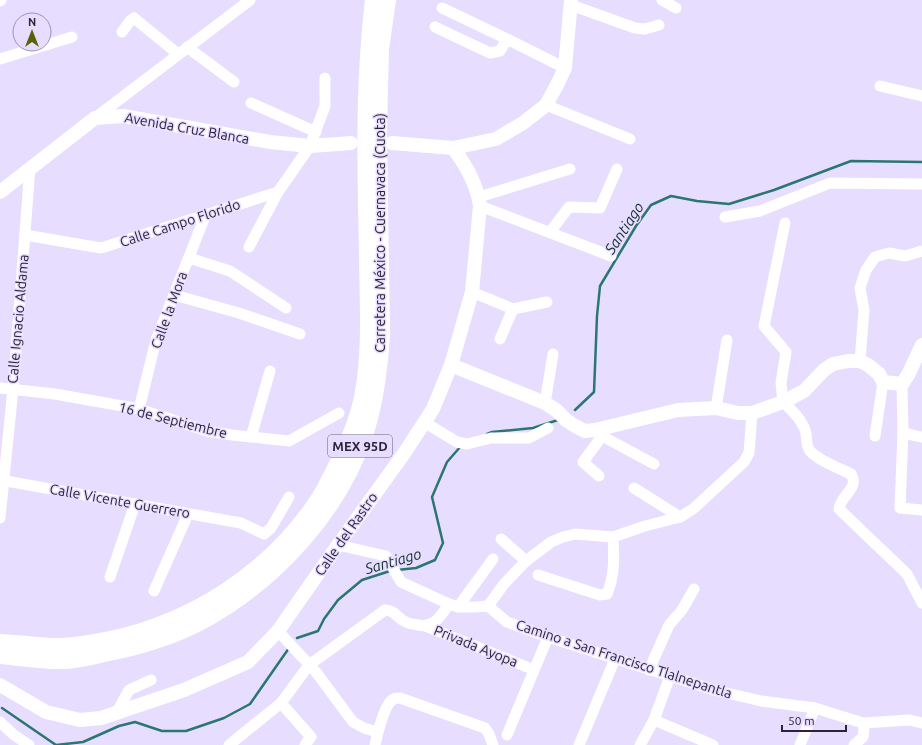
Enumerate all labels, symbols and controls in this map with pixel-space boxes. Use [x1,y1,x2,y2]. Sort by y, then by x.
north arrow [12,12,52,52]
text: N [28,16,36,28]
street label: Avenida Cruz Blanca [123,109,251,147]
street label: Carretera México - Cuernavaca (Cuota) [372,113,388,353]
street label: Calle Campo Florido [118,196,242,250]
water label: Santiago [601,199,647,258]
street label: Calle Ignacio Aldama [4,254,32,384]
street label: Calle la Mora [148,269,190,351]
street label: 16 de Septiembre [117,399,229,441]
road number: MEX 95D [328,435,392,457]
street label: Calle Vicente Guerrero [49,481,191,521]
street label: Calle del Rastro [311,489,381,579]
water label: Santiago [362,545,423,577]
street label: Camino a San Francisco Tlalnepantla [514,616,734,702]
street label: Privada Ayopa [432,622,520,670]
scale bar [782,707,846,733]
text: 50 m [788,714,815,727]

